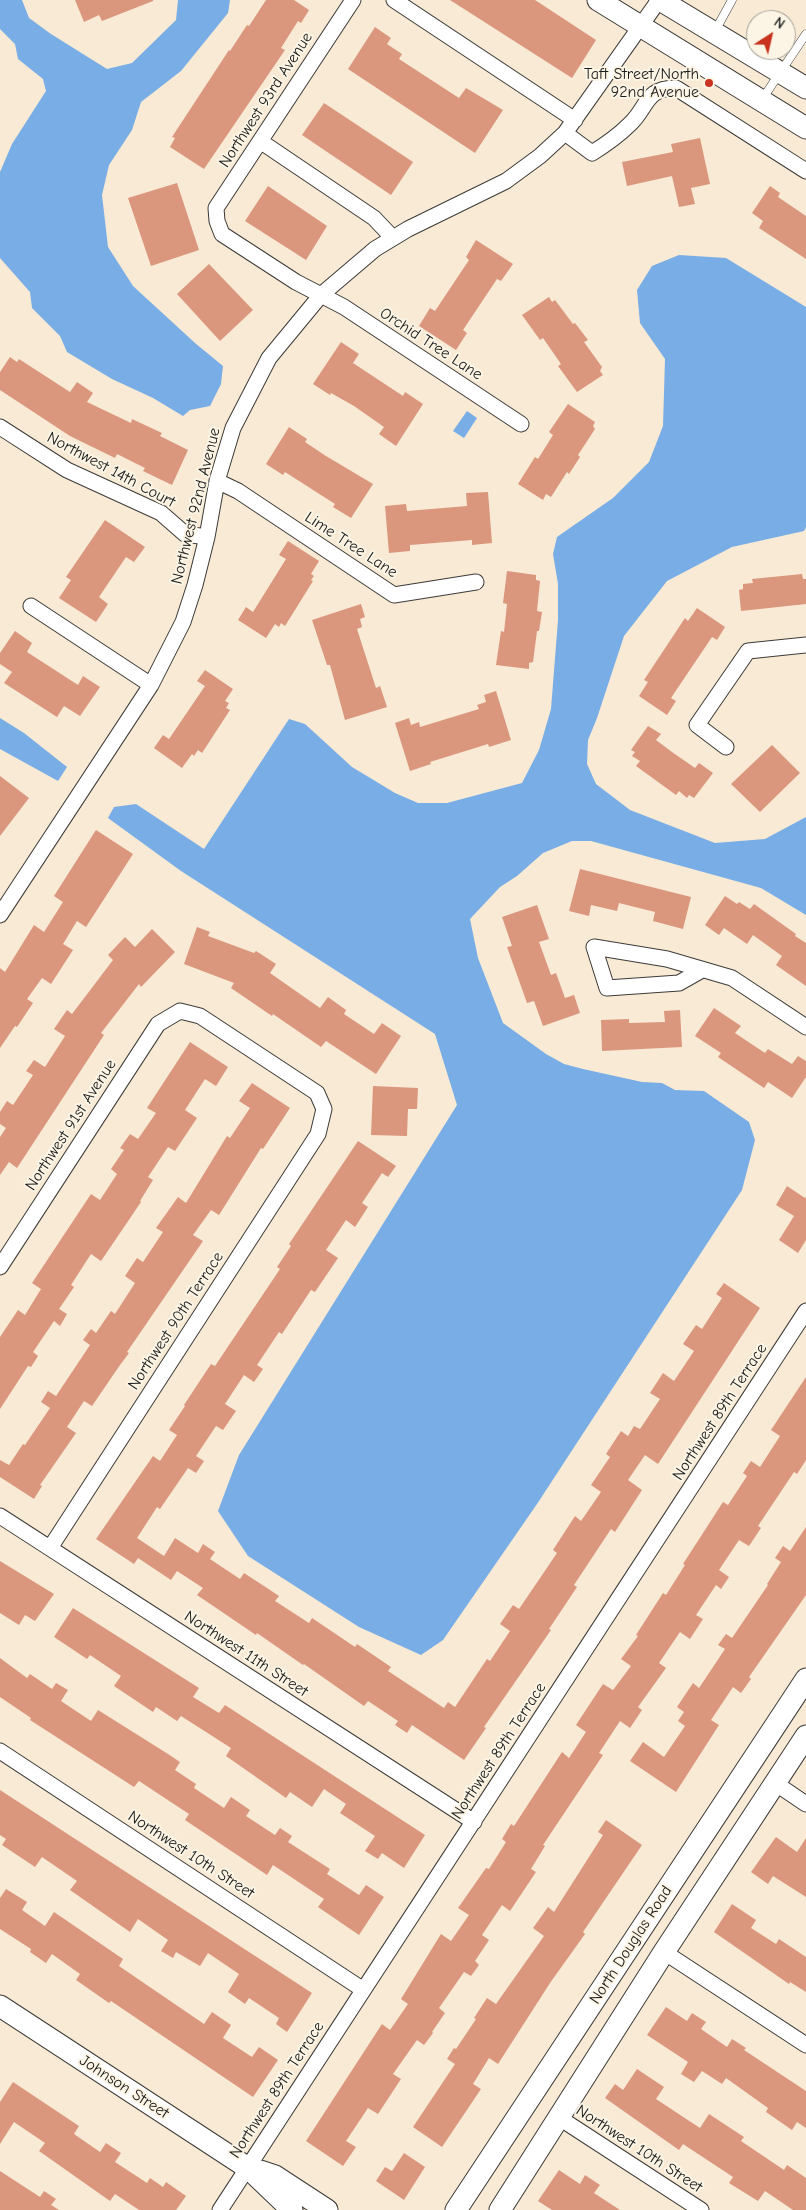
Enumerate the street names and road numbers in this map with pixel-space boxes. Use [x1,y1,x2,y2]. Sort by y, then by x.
street label: Northwest 93rd Avenue [215,29,317,171]
street label: Orchid Tree Lane [376,304,486,384]
street label: Northwest 92nd Avenue [167,426,225,586]
street label: Northwest 14th Court [44,428,178,512]
street label: Lime Tree Lane [301,508,401,582]
street label: Northwest 91st Avenue [21,1056,121,1194]
street label: Northwest 90th Terrace [124,1248,228,1394]
street label: Northwest 89th Terrace [669,1340,771,1484]
street label: Northwest 11th Street [181,1607,311,1701]
street label: Northwest 89th Terrace [448,1679,550,1823]
street label: Northwest 10th Street [124,1807,258,1903]
street label: North Douglas Road [586,1882,676,2008]
street label: Northwest 89th Terrace [226,2018,328,2162]
street label: Johnson Street [76,2051,172,2123]
street label: Northwest 10th Street [572,2101,706,2197]

